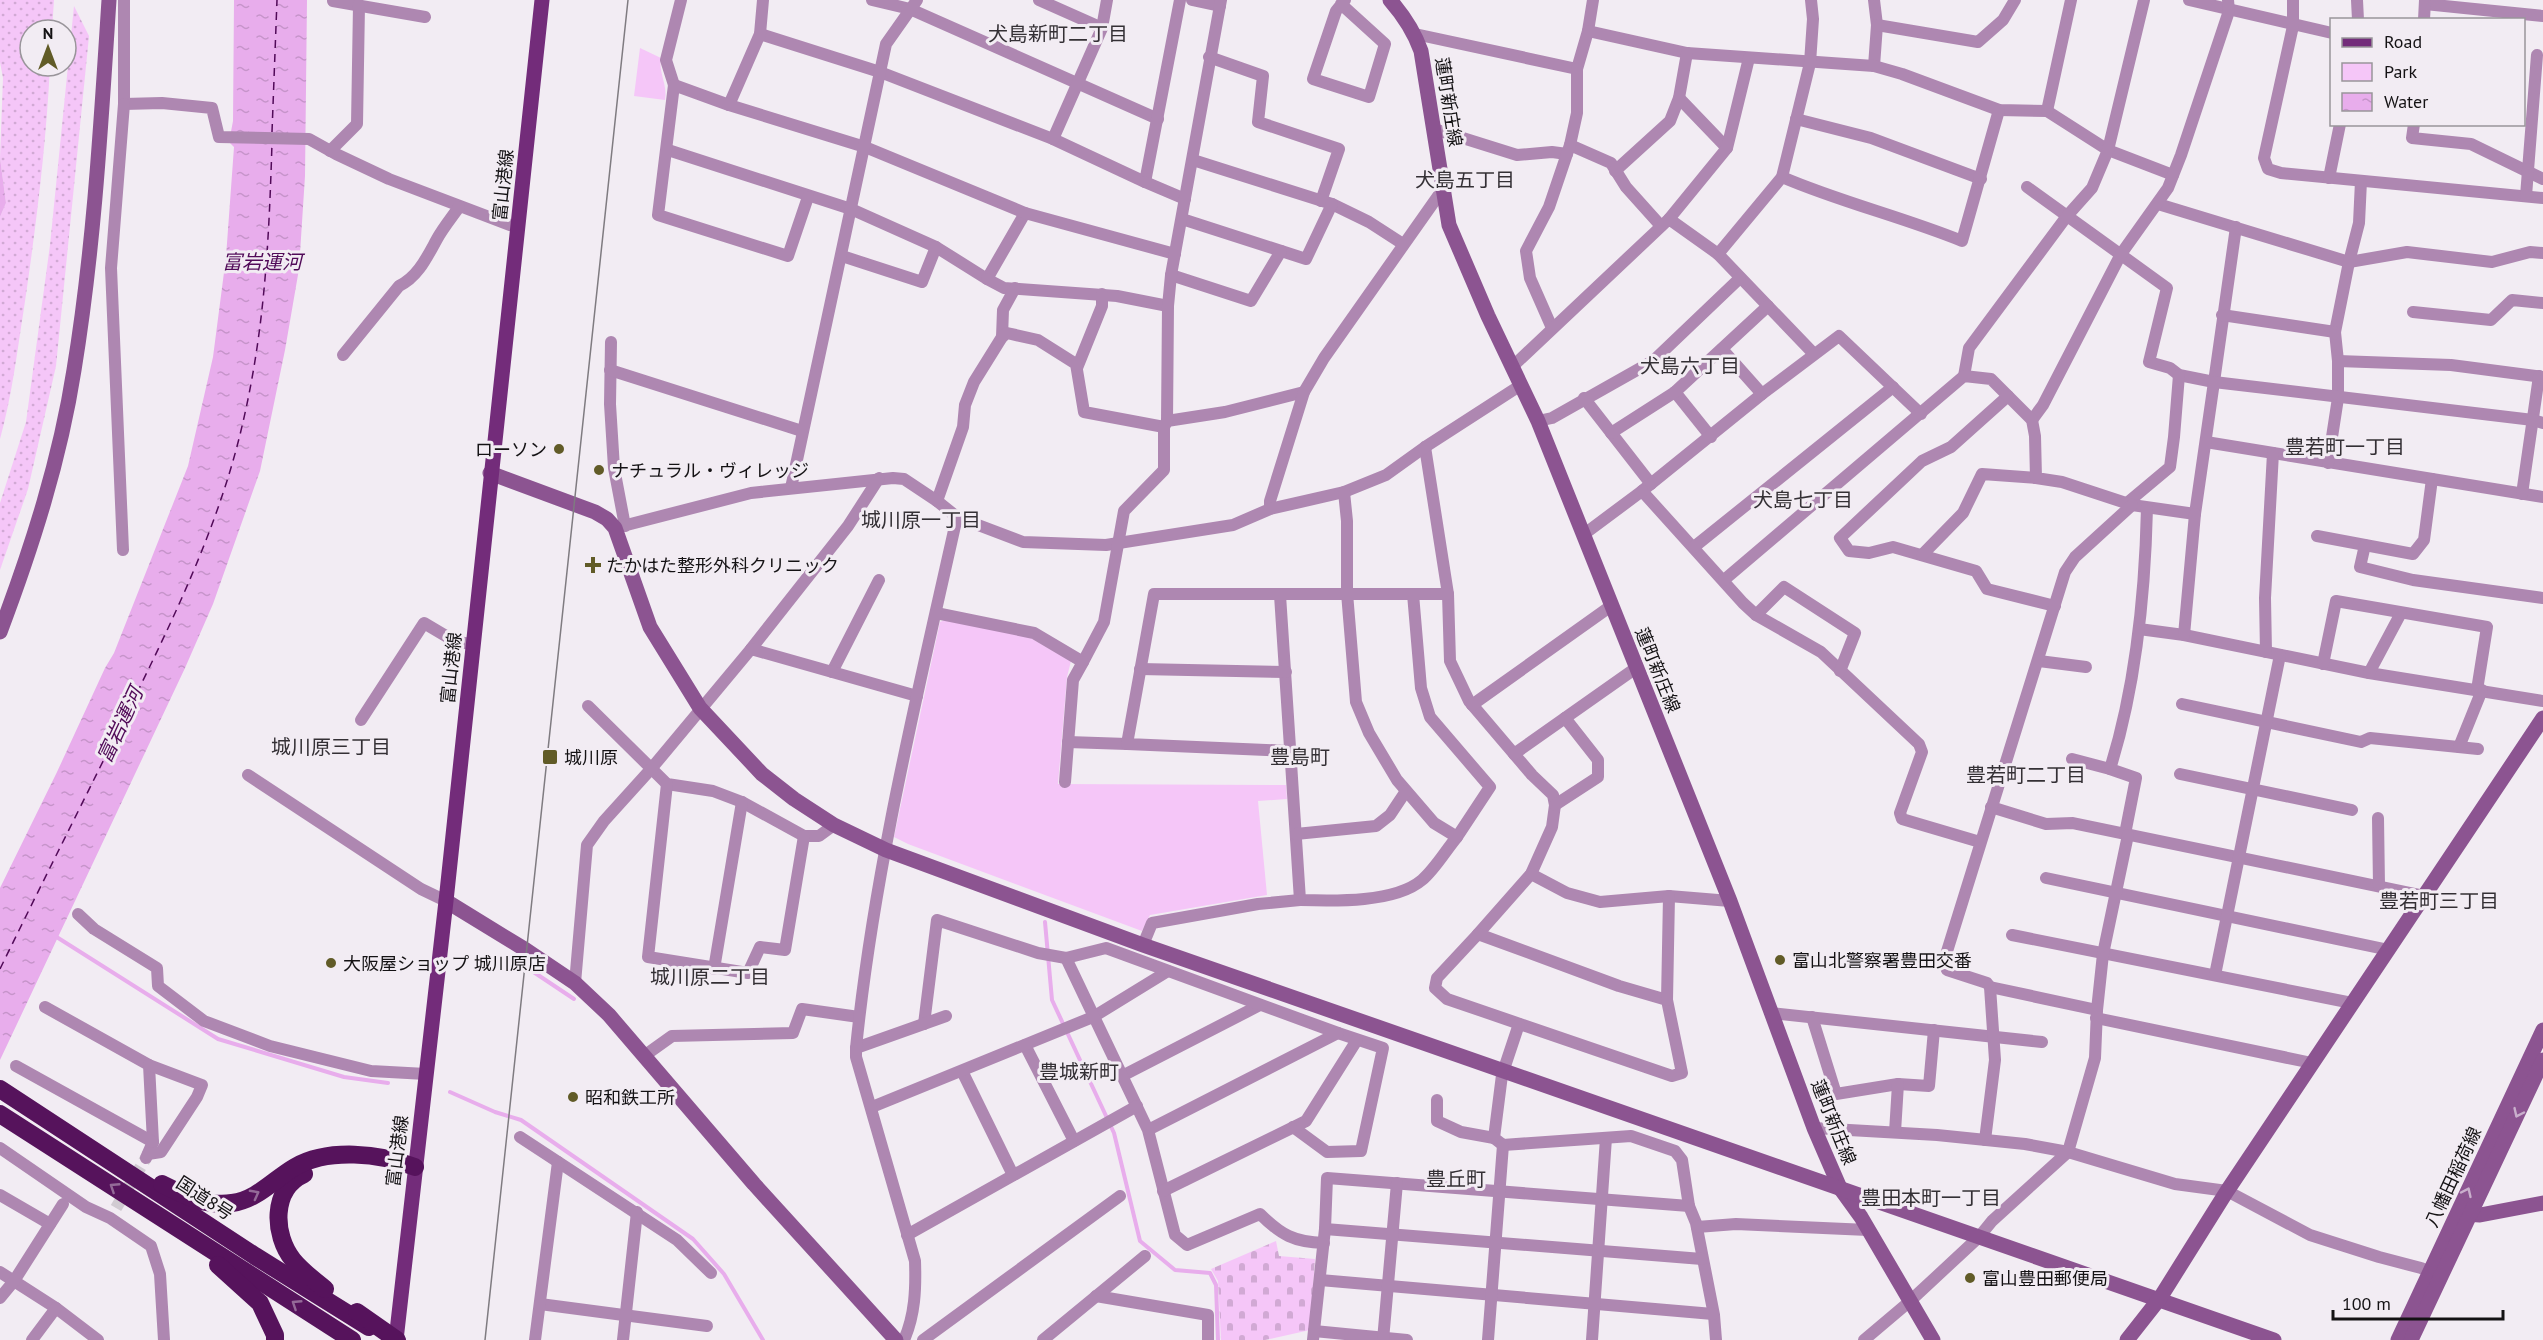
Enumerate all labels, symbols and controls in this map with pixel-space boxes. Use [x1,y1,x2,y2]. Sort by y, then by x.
north arrow [18,18,78,78]
legend [2330,18,2525,126]
district label: 犬島新町二丁目 [988,21,1128,47]
text: N [43,23,53,43]
text: Road [2384,30,2422,53]
street label: 蓮町新庄線 [1431,56,1467,148]
text: Park [2384,60,2417,83]
text: Water [2384,90,2428,113]
street label: 富山港線 [488,148,518,222]
district label: 犬島五丁目 [1415,167,1515,193]
water label: 富岩運河 [222,249,306,275]
district label: 犬島六丁目 [1640,353,1740,379]
district label: 豊若町一丁目 [2285,434,2405,460]
place label: ローソン [475,438,547,461]
marker: ローソン [552,442,566,456]
place label: ナチュラル・ヴィレッジ [611,459,809,482]
marker: ナチュラル・ヴィレッジ [592,463,606,477]
district label: 犬島七丁目 [1753,487,1853,513]
district label: 城川原一丁目 [861,507,981,533]
place label: たかはた整形外科クリニック [606,554,839,577]
marker: たかはた整形外科クリニック [584,556,602,574]
street label: 蓮町新庄線 [1630,624,1686,716]
street label: 富山港線 [436,631,466,705]
water label: 富岩運河 [91,680,150,767]
district label: 城川原三丁目 [271,734,391,760]
district label: 豊島町 [1270,744,1330,770]
place label: 城川原 [564,746,618,769]
marker: 城川原 [541,748,559,766]
district label: 豊若町二丁目 [1966,762,2086,788]
district label: 豊若町三丁目 [2379,888,2499,914]
place label: 富山北警察署豊田交番 [1792,949,1972,972]
place label: 大阪屋ショップ 城川原店 [343,952,546,975]
marker: 富山北警察署豊田交番 [1773,953,1787,967]
marker: 大阪屋ショップ 城川原店 [324,956,338,970]
district label: 城川原二丁目 [650,964,770,990]
district label: 豊城新町 [1039,1059,1119,1085]
street label: 蓮町新庄線 [1806,1076,1862,1168]
place label: 昭和鉄工所 [585,1086,675,1109]
marker: 昭和鉄工所 [566,1090,580,1104]
one-way arrow [2514,1106,2526,1117]
street label: 富山港線 [381,1114,413,1188]
street label: 八幡田稲荷線 [2420,1123,2486,1231]
district label: 豊丘町 [1426,1166,1486,1192]
street label: 国道8号 [172,1171,238,1225]
one-way arrow [110,1183,121,1194]
district label: 豊田本町一丁目 [1861,1185,2001,1211]
one-way arrow [2460,1187,2472,1198]
one-way arrow [249,1189,260,1201]
place label: 富山豊田郵便局 [1982,1267,2108,1290]
marker: 富山豊田郵便局 [1963,1271,1977,1285]
scale bar [2333,1283,2502,1321]
text: 100 m [2342,1292,2391,1315]
one-way arrow [292,1300,303,1311]

